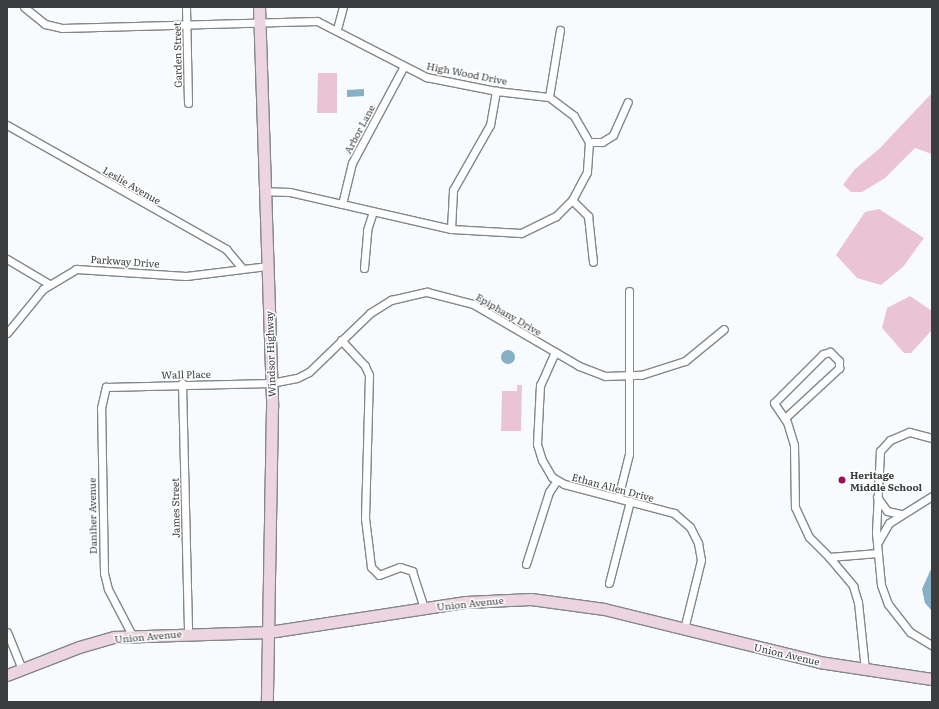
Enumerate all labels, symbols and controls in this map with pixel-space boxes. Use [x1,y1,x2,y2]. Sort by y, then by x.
street label: Garden Street [170,22,184,88]
street label: High Wood Drive [426,59,508,87]
street label: Arbor Lane [341,102,377,156]
street label: Leslie Avenue [101,164,163,206]
street label: Parkway Drive [90,253,160,269]
street label: Epiphany Drive [474,290,544,338]
street label: Windsor Highway [262,311,278,397]
street label: Wall Place [161,368,211,380]
place label: Heritage Middle School [850,468,922,492]
street label: Ethan Allen Drive [571,470,655,504]
marker: Heritage Middle School [837,475,847,485]
street label: Daniher Avenue [85,478,99,554]
street label: James Street [168,478,182,538]
street label: Union Avenue [436,594,504,612]
street label: Union Avenue [114,627,182,645]
street label: Union Avenue [753,641,821,667]

